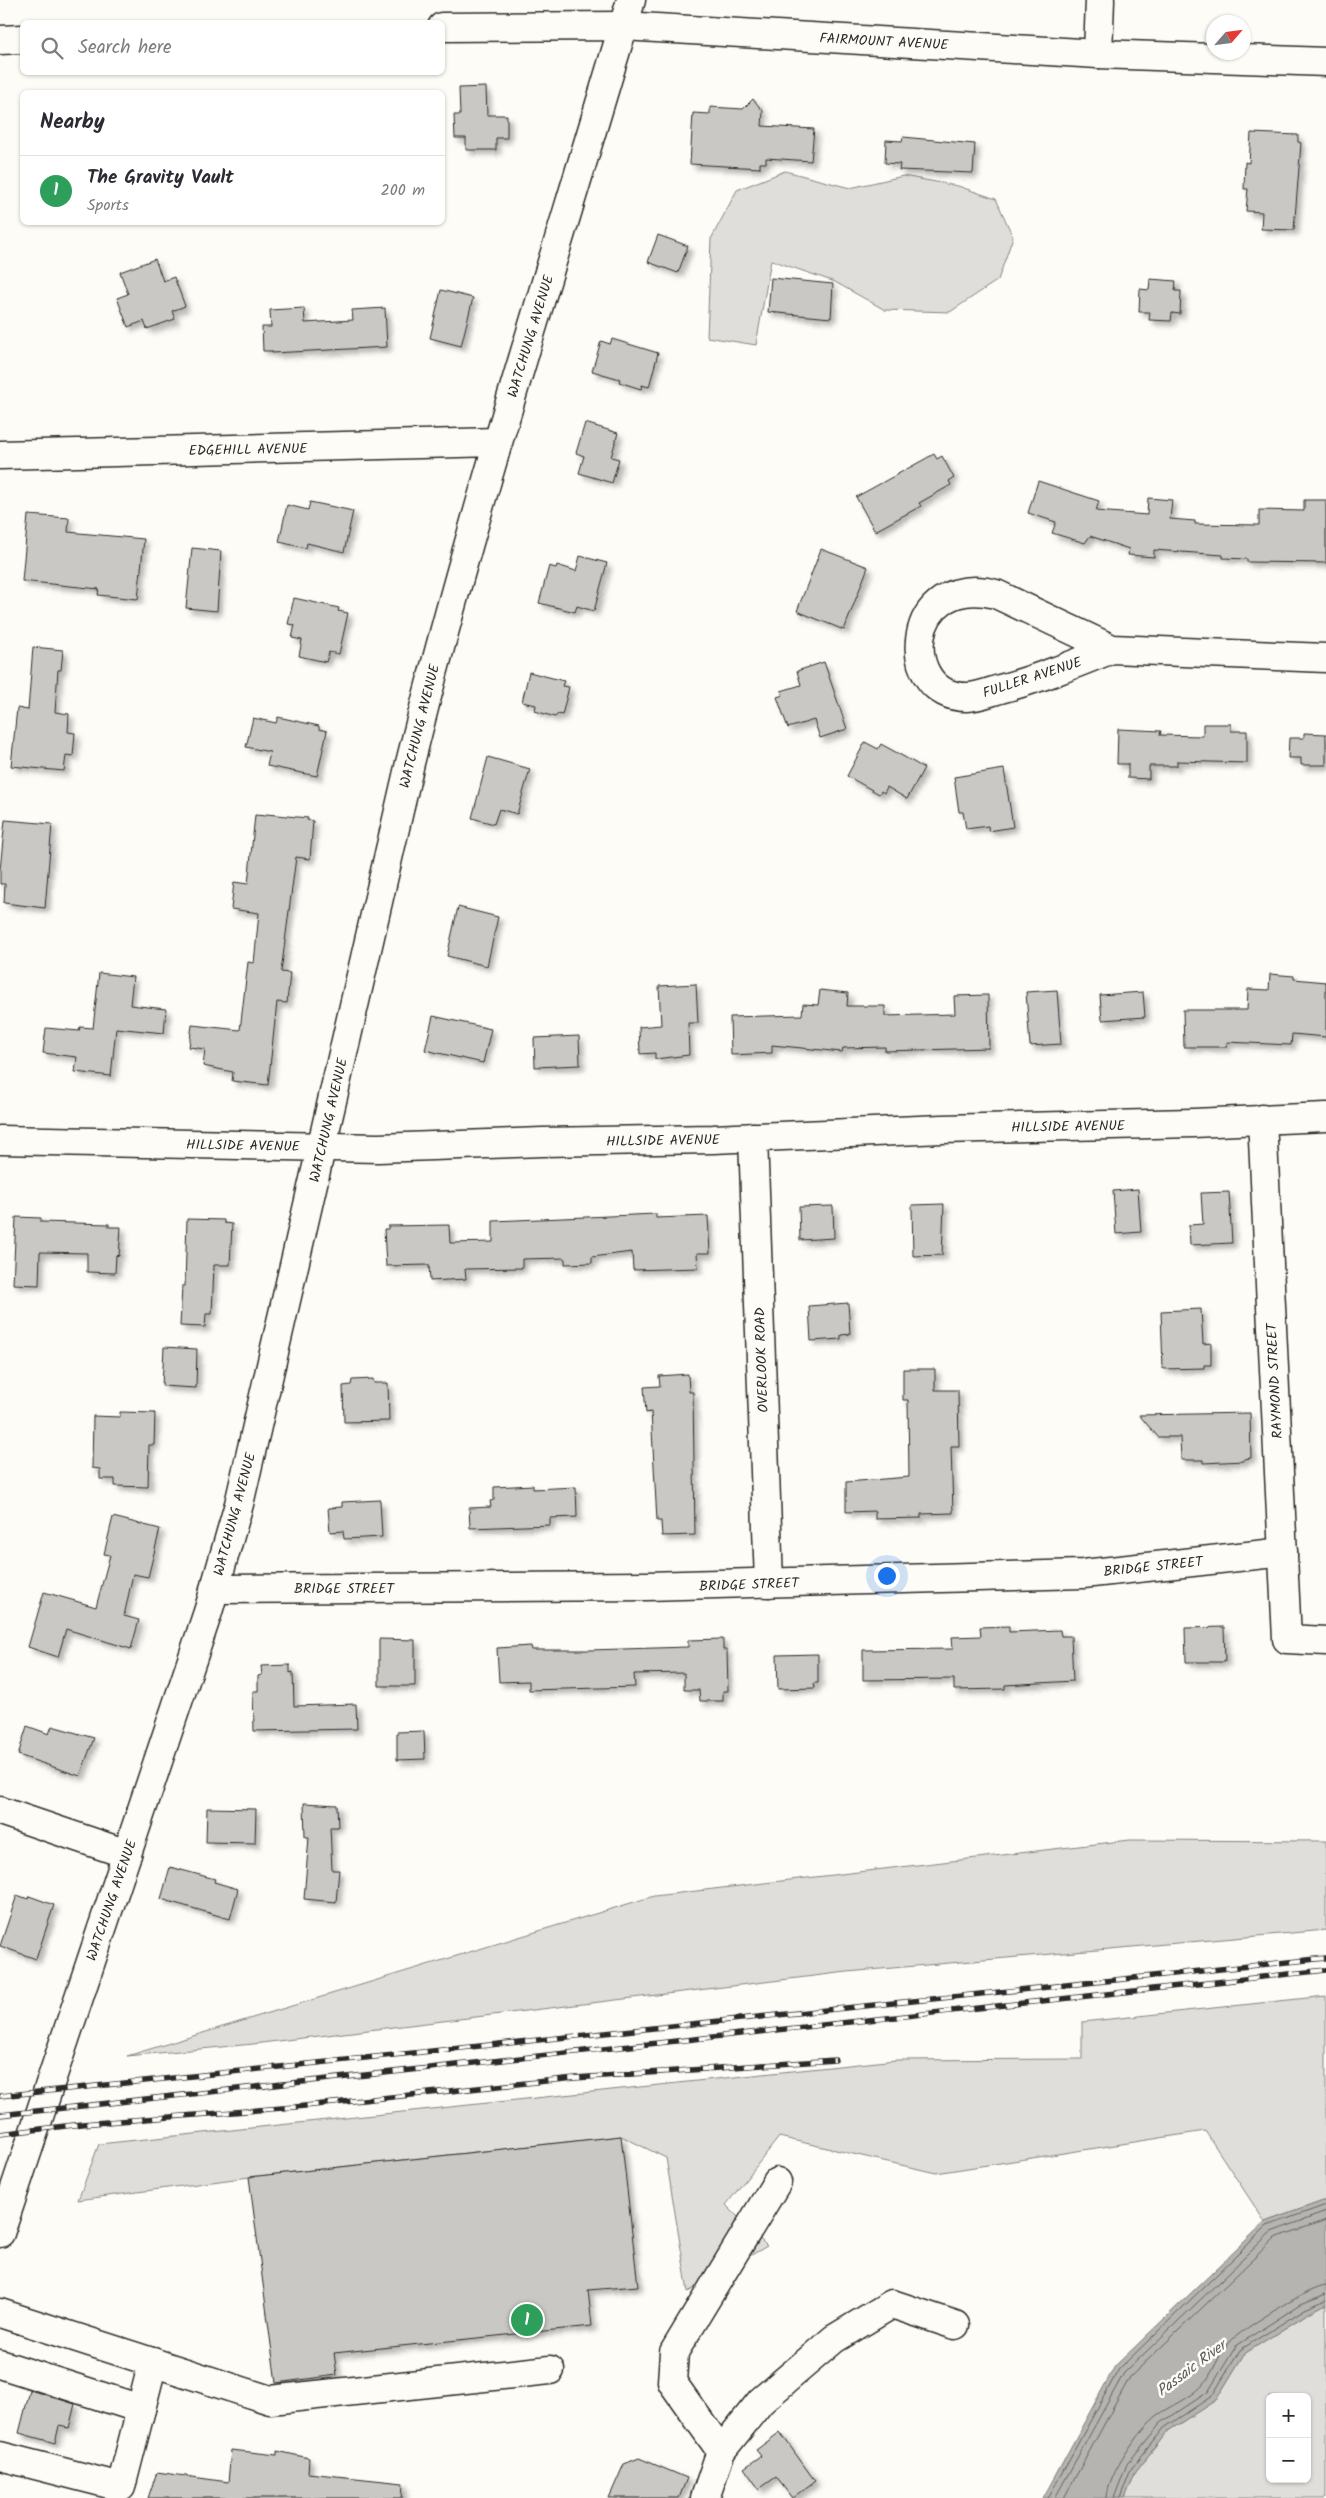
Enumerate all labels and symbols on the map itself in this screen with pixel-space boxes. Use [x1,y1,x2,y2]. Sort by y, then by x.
north arrow [1206,15,1251,60]
street label: FAIRMOUNT AVENUE [819,28,950,56]
street label: WATCHUNG AVENUE [502,272,560,400]
street label: EDGEHILL AVENUE [188,438,308,462]
street label: FULLER AVENUE [980,651,1086,704]
street label: WATCHUNG AVENUE [394,661,446,790]
street label: WATCHUNG AVENUE [304,1055,354,1185]
street label: HILLSIDE AVENUE [1011,1115,1126,1139]
street label: HILLSIDE AVENUE [606,1129,721,1153]
street label: HILLSIDE AVENUE [186,1134,301,1158]
street label: OVERLOOK ROAD [749,1307,775,1413]
street label: RAYMOND STREET [1261,1321,1289,1439]
street label: WATCHUNG AVENUE [208,1449,262,1578]
street label: BRIDGE STREET [1102,1551,1205,1583]
your location [874,1563,900,1589]
street label: BRIDGE STREET [699,1572,801,1598]
street label: BRIDGE STREET [294,1578,395,1600]
street label: WATCHUNG AVENUE [81,1836,143,1964]
pin: 1 [511,2301,543,2339]
water label: Passaic River [1152,2333,1234,2403]

